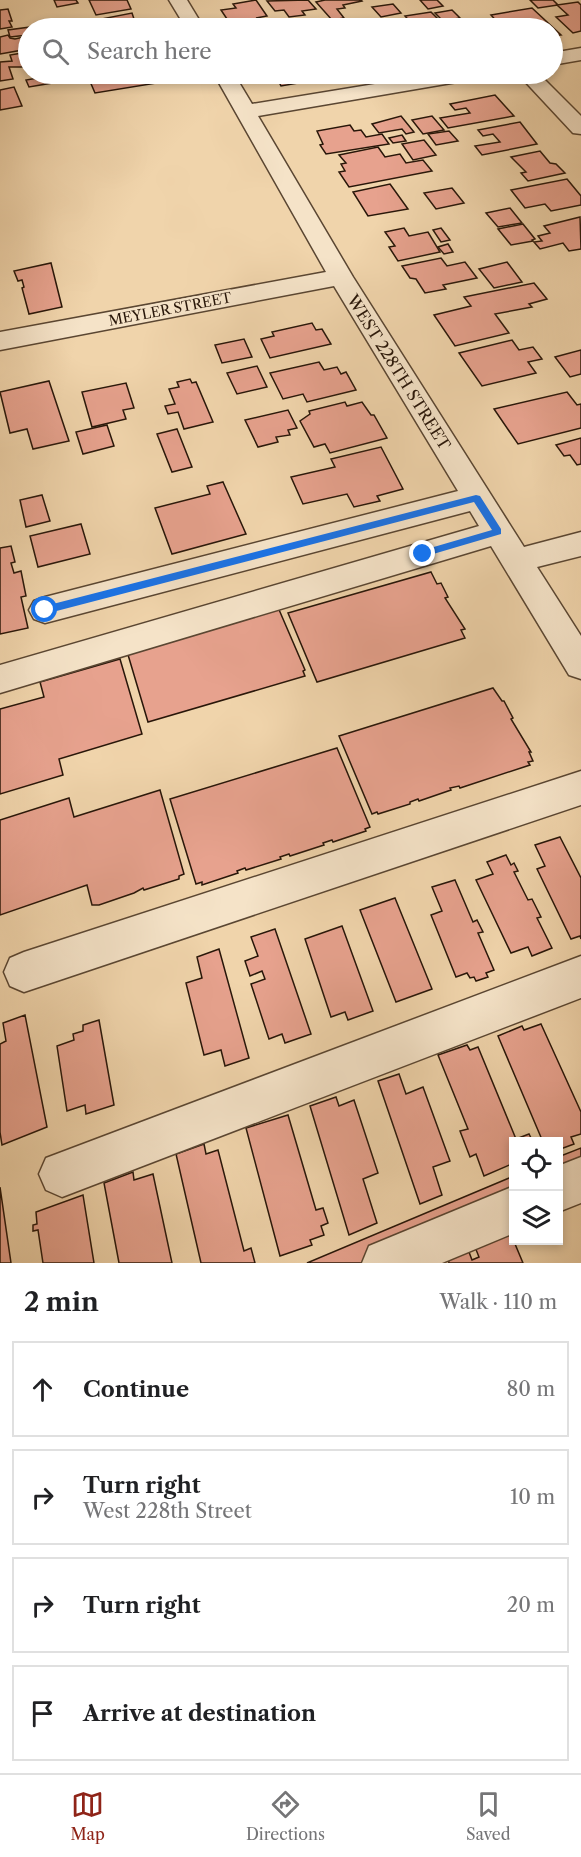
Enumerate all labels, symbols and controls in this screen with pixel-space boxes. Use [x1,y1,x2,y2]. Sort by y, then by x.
search box [18,18,563,84]
icon: search [39,35,72,68]
text: Search here [87,38,212,65]
street label: MEYLER STREET [107,288,233,330]
street label: WEST 228TH STREET [343,290,455,453]
route end [409,540,435,566]
route start [31,596,57,622]
map controls [509,1137,563,1245]
button: locate [509,1137,563,1191]
button: layers [509,1191,563,1245]
text: 2 min [24,1286,99,1318]
text: Walk · 110 m [440,1290,557,1314]
icon: ahead [26,1373,59,1406]
text: Continue [83,1376,189,1403]
text: 80 m [507,1377,555,1401]
text: Turn right [83,1472,201,1499]
icon: right [26,1481,59,1514]
text: 10 m [510,1485,555,1509]
text: West 228th Street [83,1499,252,1523]
icon: right [26,1589,59,1622]
text: Turn right [83,1592,201,1619]
text: 20 m [507,1593,555,1617]
icon: arrive [26,1697,59,1730]
text: Arrive at destination [83,1700,316,1727]
tab: Map [71,1788,105,1844]
tab: Directions [246,1788,325,1844]
tab: Saved [466,1788,510,1844]

